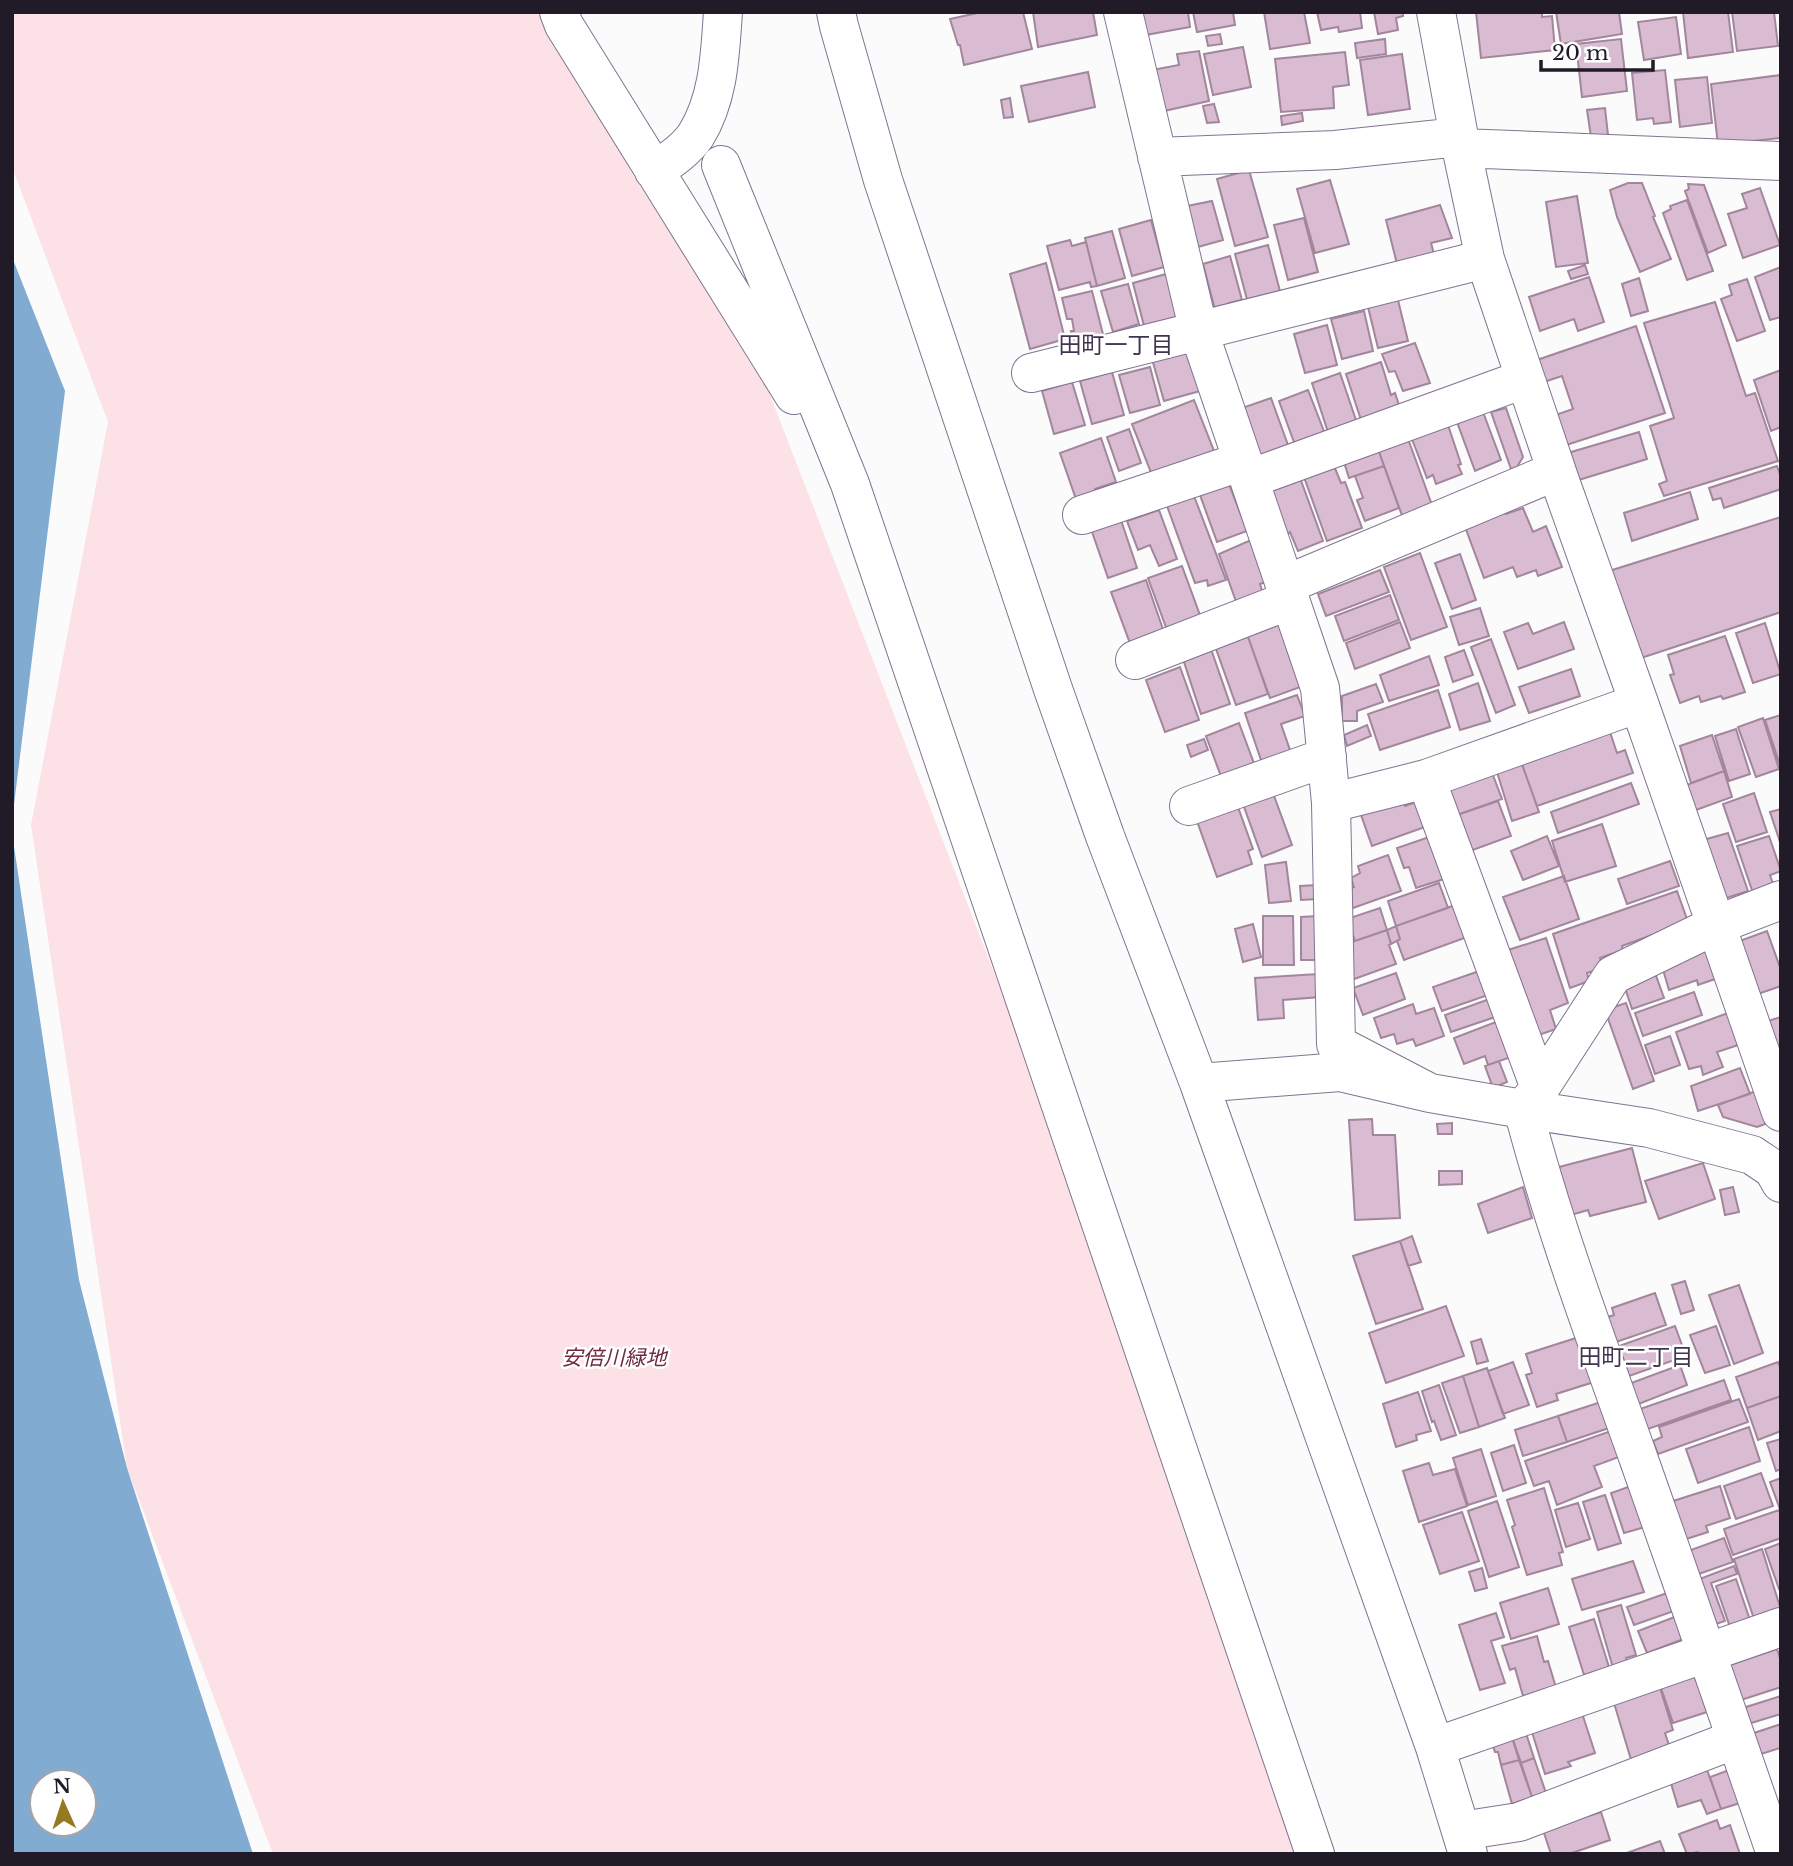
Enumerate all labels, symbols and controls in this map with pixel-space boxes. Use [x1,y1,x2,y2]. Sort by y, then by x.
scale bar [1541,28,1653,72]
text: 20 m [1552,40,1609,66]
district label: 田町一丁目 [1059,331,1174,359]
district label: 田町二丁目 [1579,1343,1694,1371]
park label: 安倍川緑地 [562,1345,668,1371]
north arrow [28,1768,98,1838]
text: N [53,1775,72,1798]

